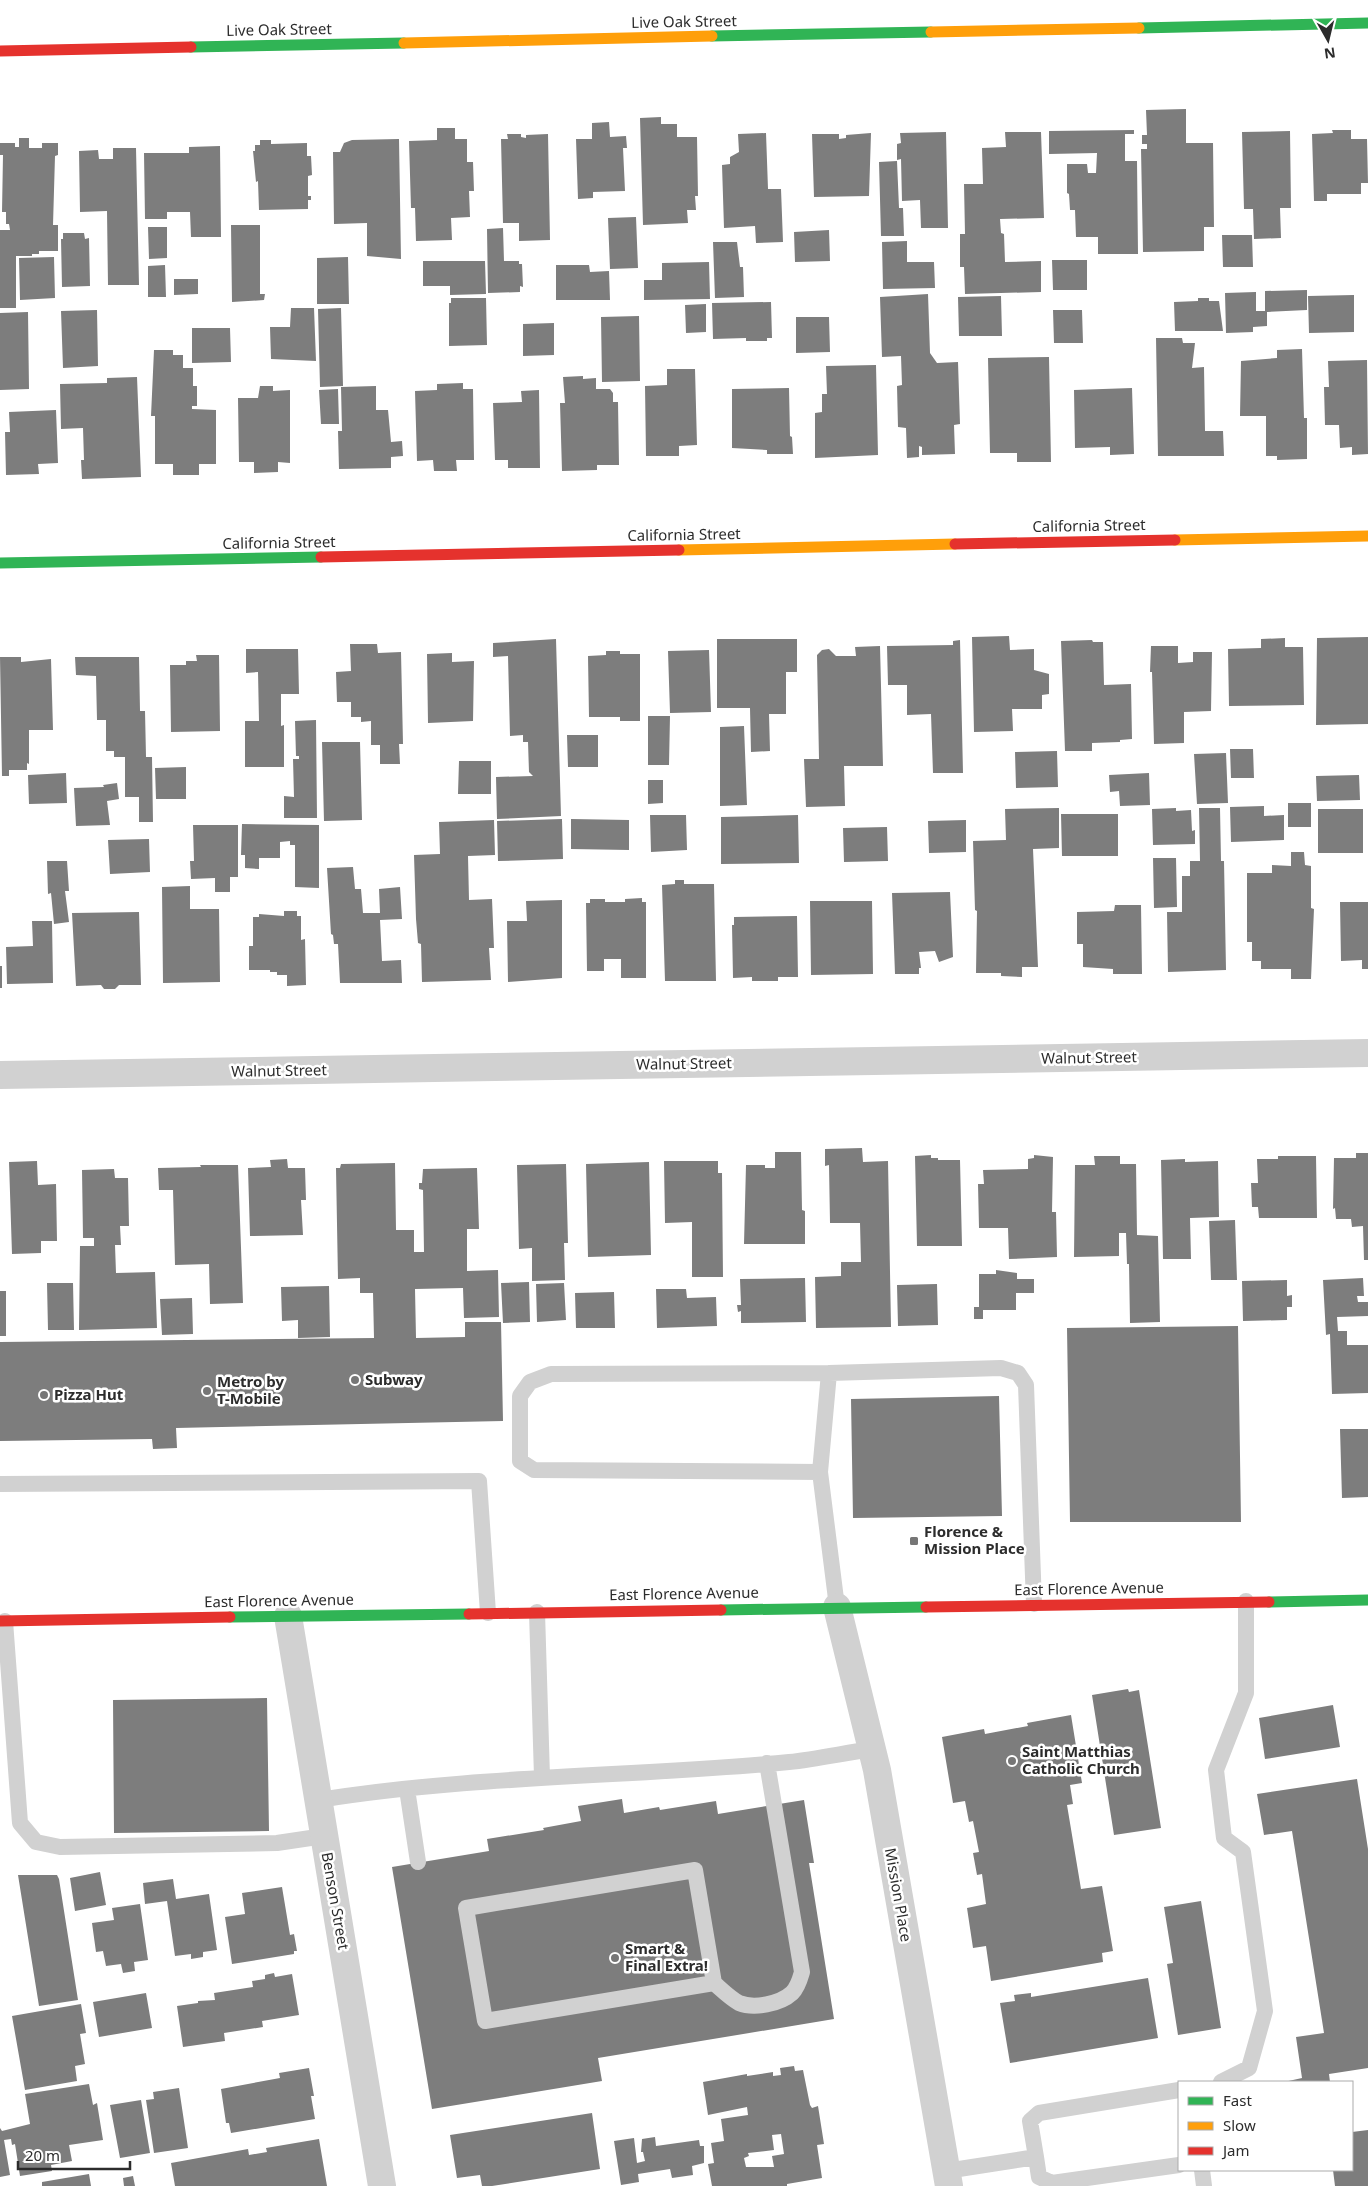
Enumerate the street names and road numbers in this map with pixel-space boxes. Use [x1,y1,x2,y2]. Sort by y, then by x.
street label: Live Oak Street [631,10,738,32]
street label: Live Oak Street [226,18,333,40]
street label: California Street [1032,514,1146,536]
street label: California Street [627,523,741,545]
street label: California Street [222,531,336,553]
street label: Walnut Street [1041,1046,1138,1068]
street label: Walnut Street [636,1052,733,1074]
street label: Walnut Street [231,1059,328,1081]
street label: East Florence Avenue [1014,1577,1164,1599]
street label: East Florence Avenue [609,1582,759,1604]
street label: East Florence Avenue [204,1589,354,1611]
street label: Mission Place [881,1846,917,1943]
street label: Benson Street [318,1850,355,1952]

